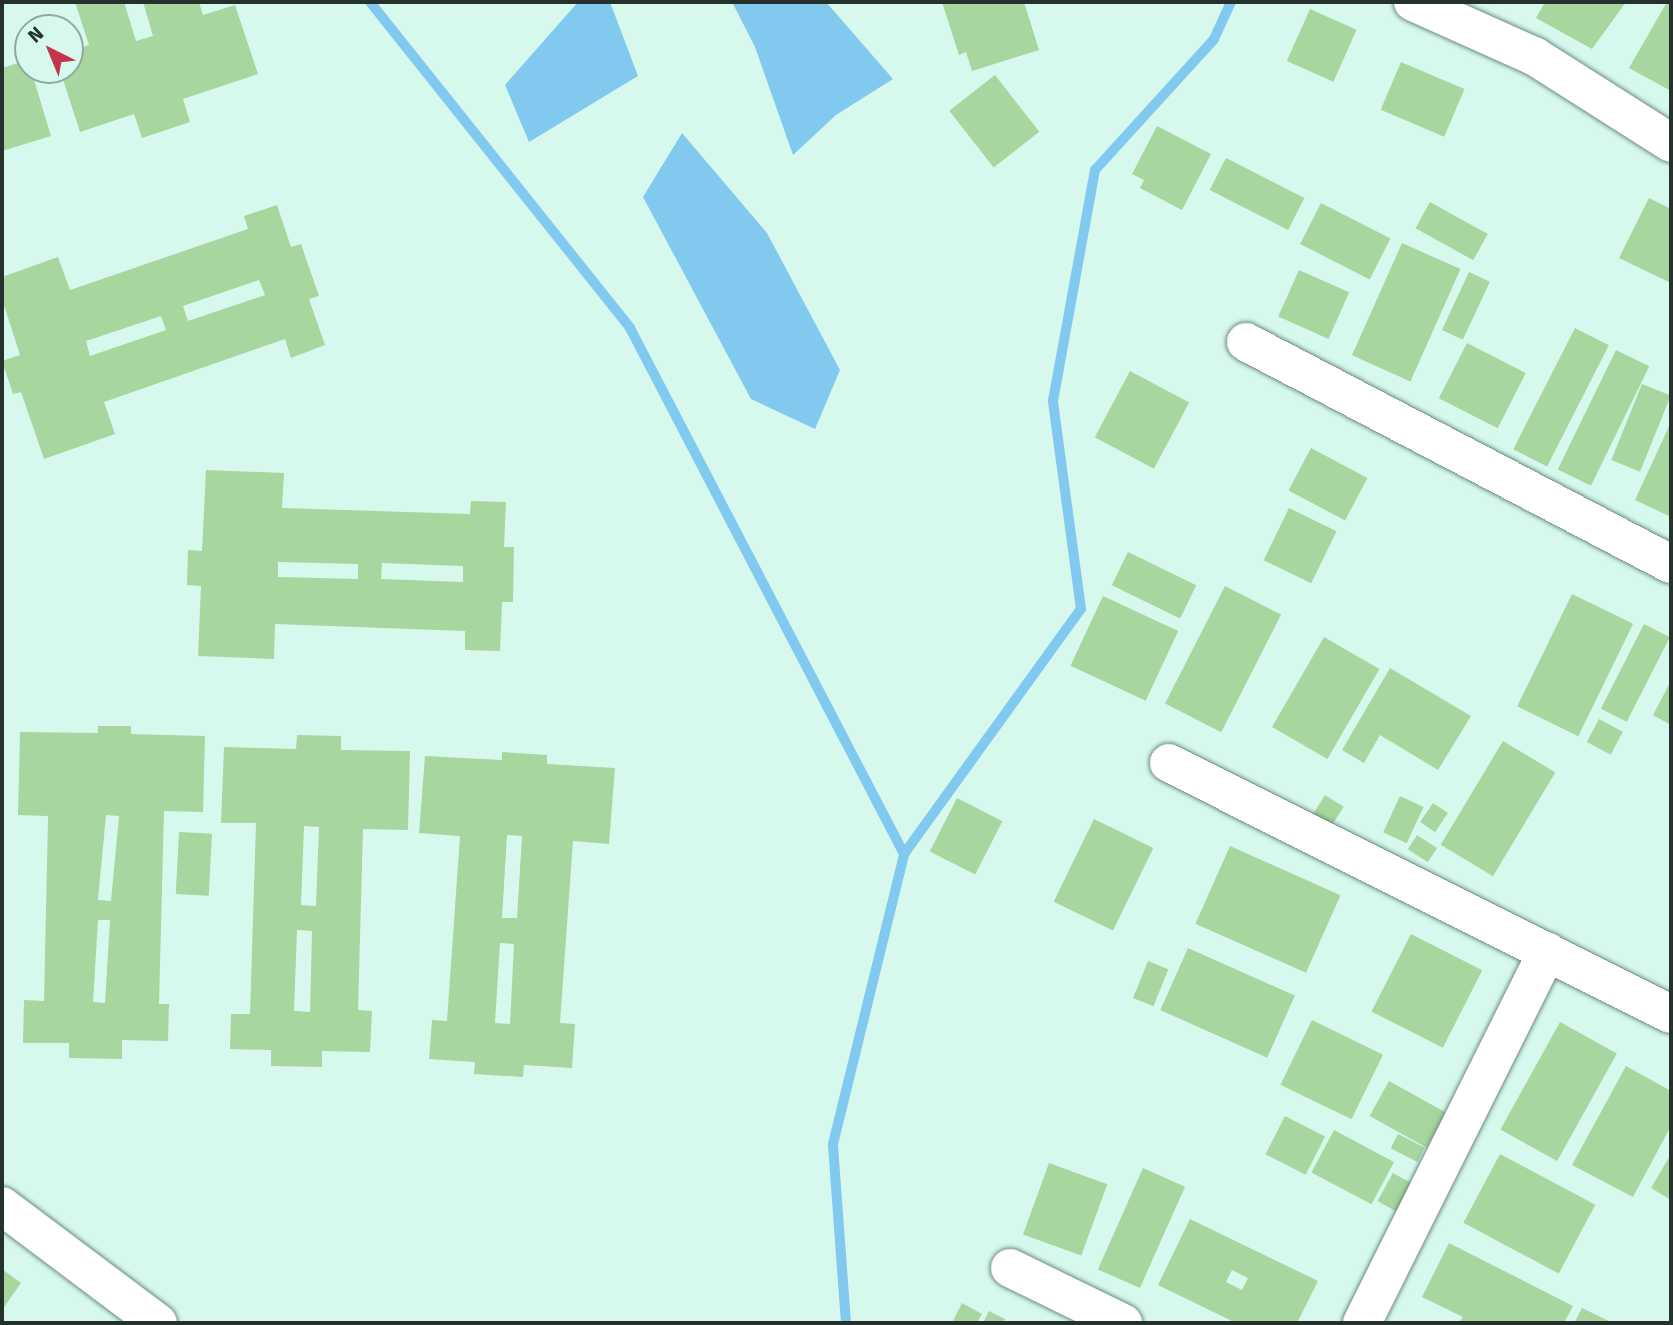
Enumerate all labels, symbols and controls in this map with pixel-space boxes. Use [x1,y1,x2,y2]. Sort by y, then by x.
north arrow [14,14,84,84]
text: N [23,22,48,47]

